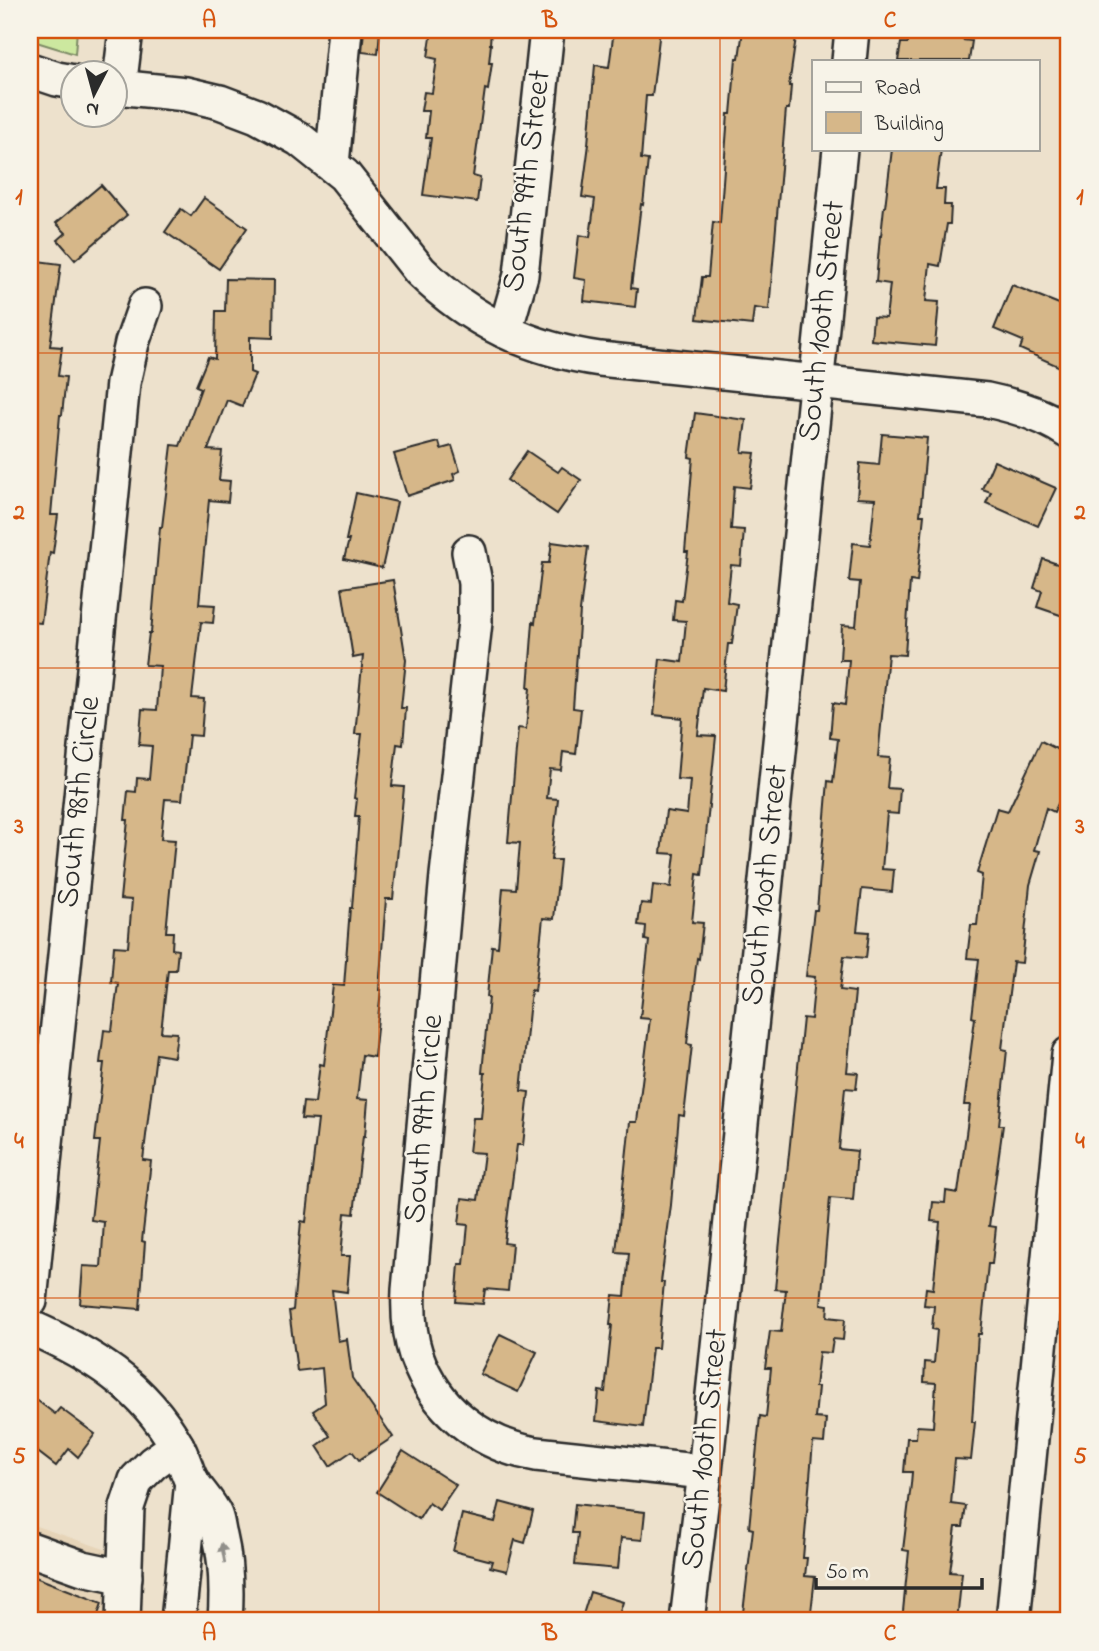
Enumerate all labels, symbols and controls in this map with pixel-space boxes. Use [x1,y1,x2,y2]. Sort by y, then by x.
text: A [202,5,216,38]
text: B [541,5,558,38]
text: C [884,5,897,38]
north arrow [60,60,130,130]
legend [812,60,1040,150]
street label: South 99th Street [491,67,565,295]
text: Road [875,74,921,104]
text: N [85,94,100,123]
text: Building [874,110,944,142]
text: 1 [15,182,23,215]
text: 1 [1076,182,1084,215]
street label: South 100th Street [787,198,859,444]
text: 2 [12,497,25,530]
text: 2 [1073,497,1086,530]
street label: South 98th Circle [46,693,115,910]
street label: South 100th Street [730,762,802,1008]
text: 3 [13,811,24,844]
text: 3 [1074,811,1085,844]
street label: South 99th Circle [392,1012,458,1226]
text: 4 [14,1126,24,1159]
text: 4 [1075,1126,1085,1159]
street label: South 100th Street [670,1326,742,1572]
text: 5 [12,1441,26,1474]
text: 5 [1073,1441,1087,1474]
one-way arrow [217,1542,228,1564]
scale bar [816,1546,982,1590]
text: 50 m [826,1558,869,1588]
text: A [202,1618,216,1651]
text: B [541,1618,558,1651]
text: C [884,1618,897,1651]

